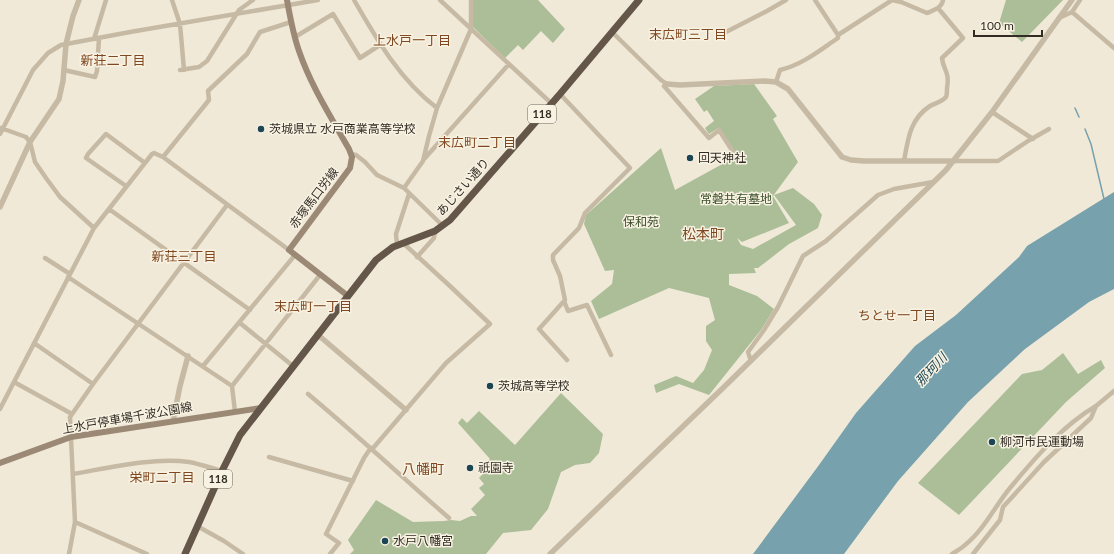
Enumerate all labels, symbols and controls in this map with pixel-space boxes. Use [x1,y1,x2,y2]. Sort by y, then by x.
scale bar [974,12,1042,38]
text: 100 m [980,18,1014,33]
district label: 末広町三丁目 [649,26,727,42]
district label: 上水戸一丁目 [373,32,451,48]
district label: 新荘二丁目 [80,52,146,68]
road number: 118 [528,105,556,123]
place label: 茨城県立 水戸商業高等学校 [269,121,416,136]
marker: 茨城県立 水戸商業高等学校 [256,124,266,134]
district label: 末広町二丁目 [438,134,516,150]
place label: 回天神社 [698,150,746,165]
marker: 回天神社 [685,153,695,163]
street label: あじさい通り [433,155,492,218]
street label: 赤塚馬口労線 [286,164,341,231]
park label: 常磐共有墓地 [700,191,772,206]
park label: 保和苑 [623,214,659,229]
district label: 松本町 [682,225,724,242]
district label: 新荘三丁目 [151,248,217,264]
district label: 末広町一丁目 [274,298,352,314]
district label: ちとせ一丁目 [858,307,936,323]
water label: 那珂川 [912,348,952,389]
place label: 茨城高等学校 [498,378,570,393]
marker: 茨城高等学校 [485,381,495,391]
street label: 上水戸停車場千波公園線 [61,399,193,436]
place label: 柳河市民運動場 [1000,434,1084,449]
marker: 柳河市民運動場 [987,437,997,447]
district label: 八幡町 [402,460,444,477]
place label: 祇園寺 [478,460,514,475]
marker: 祇園寺 [465,463,475,473]
district label: 栄町二丁目 [129,469,195,485]
road number: 118 [204,470,232,488]
place label: 水戸八幡宮 [393,533,453,548]
marker: 水戸八幡宮 [380,536,390,546]

